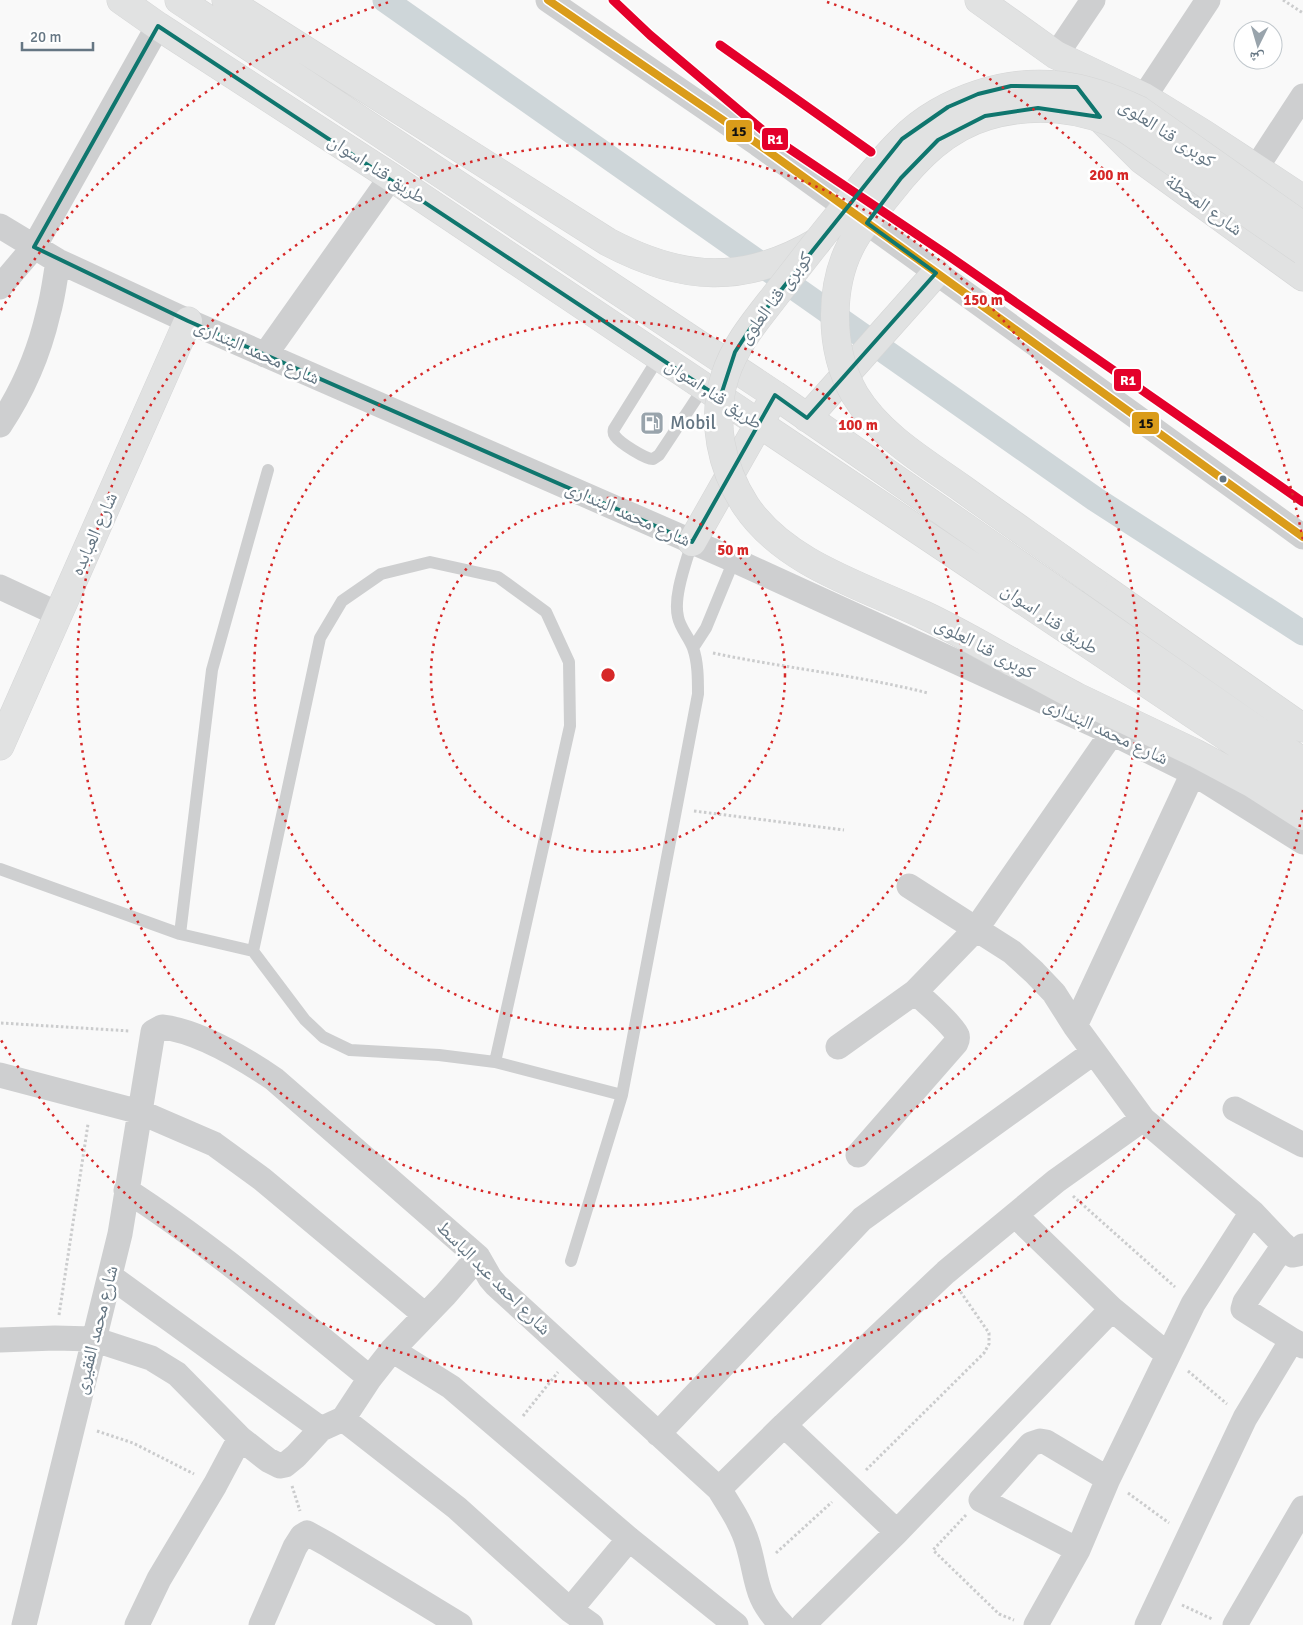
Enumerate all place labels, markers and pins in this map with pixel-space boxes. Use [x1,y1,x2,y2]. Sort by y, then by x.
fuel station icon: Mobil [639,410,665,436]
place label: Mobil [670,411,716,435]
unlabelled marker [1218,474,1228,484]
centre of rings [599,666,617,684]

